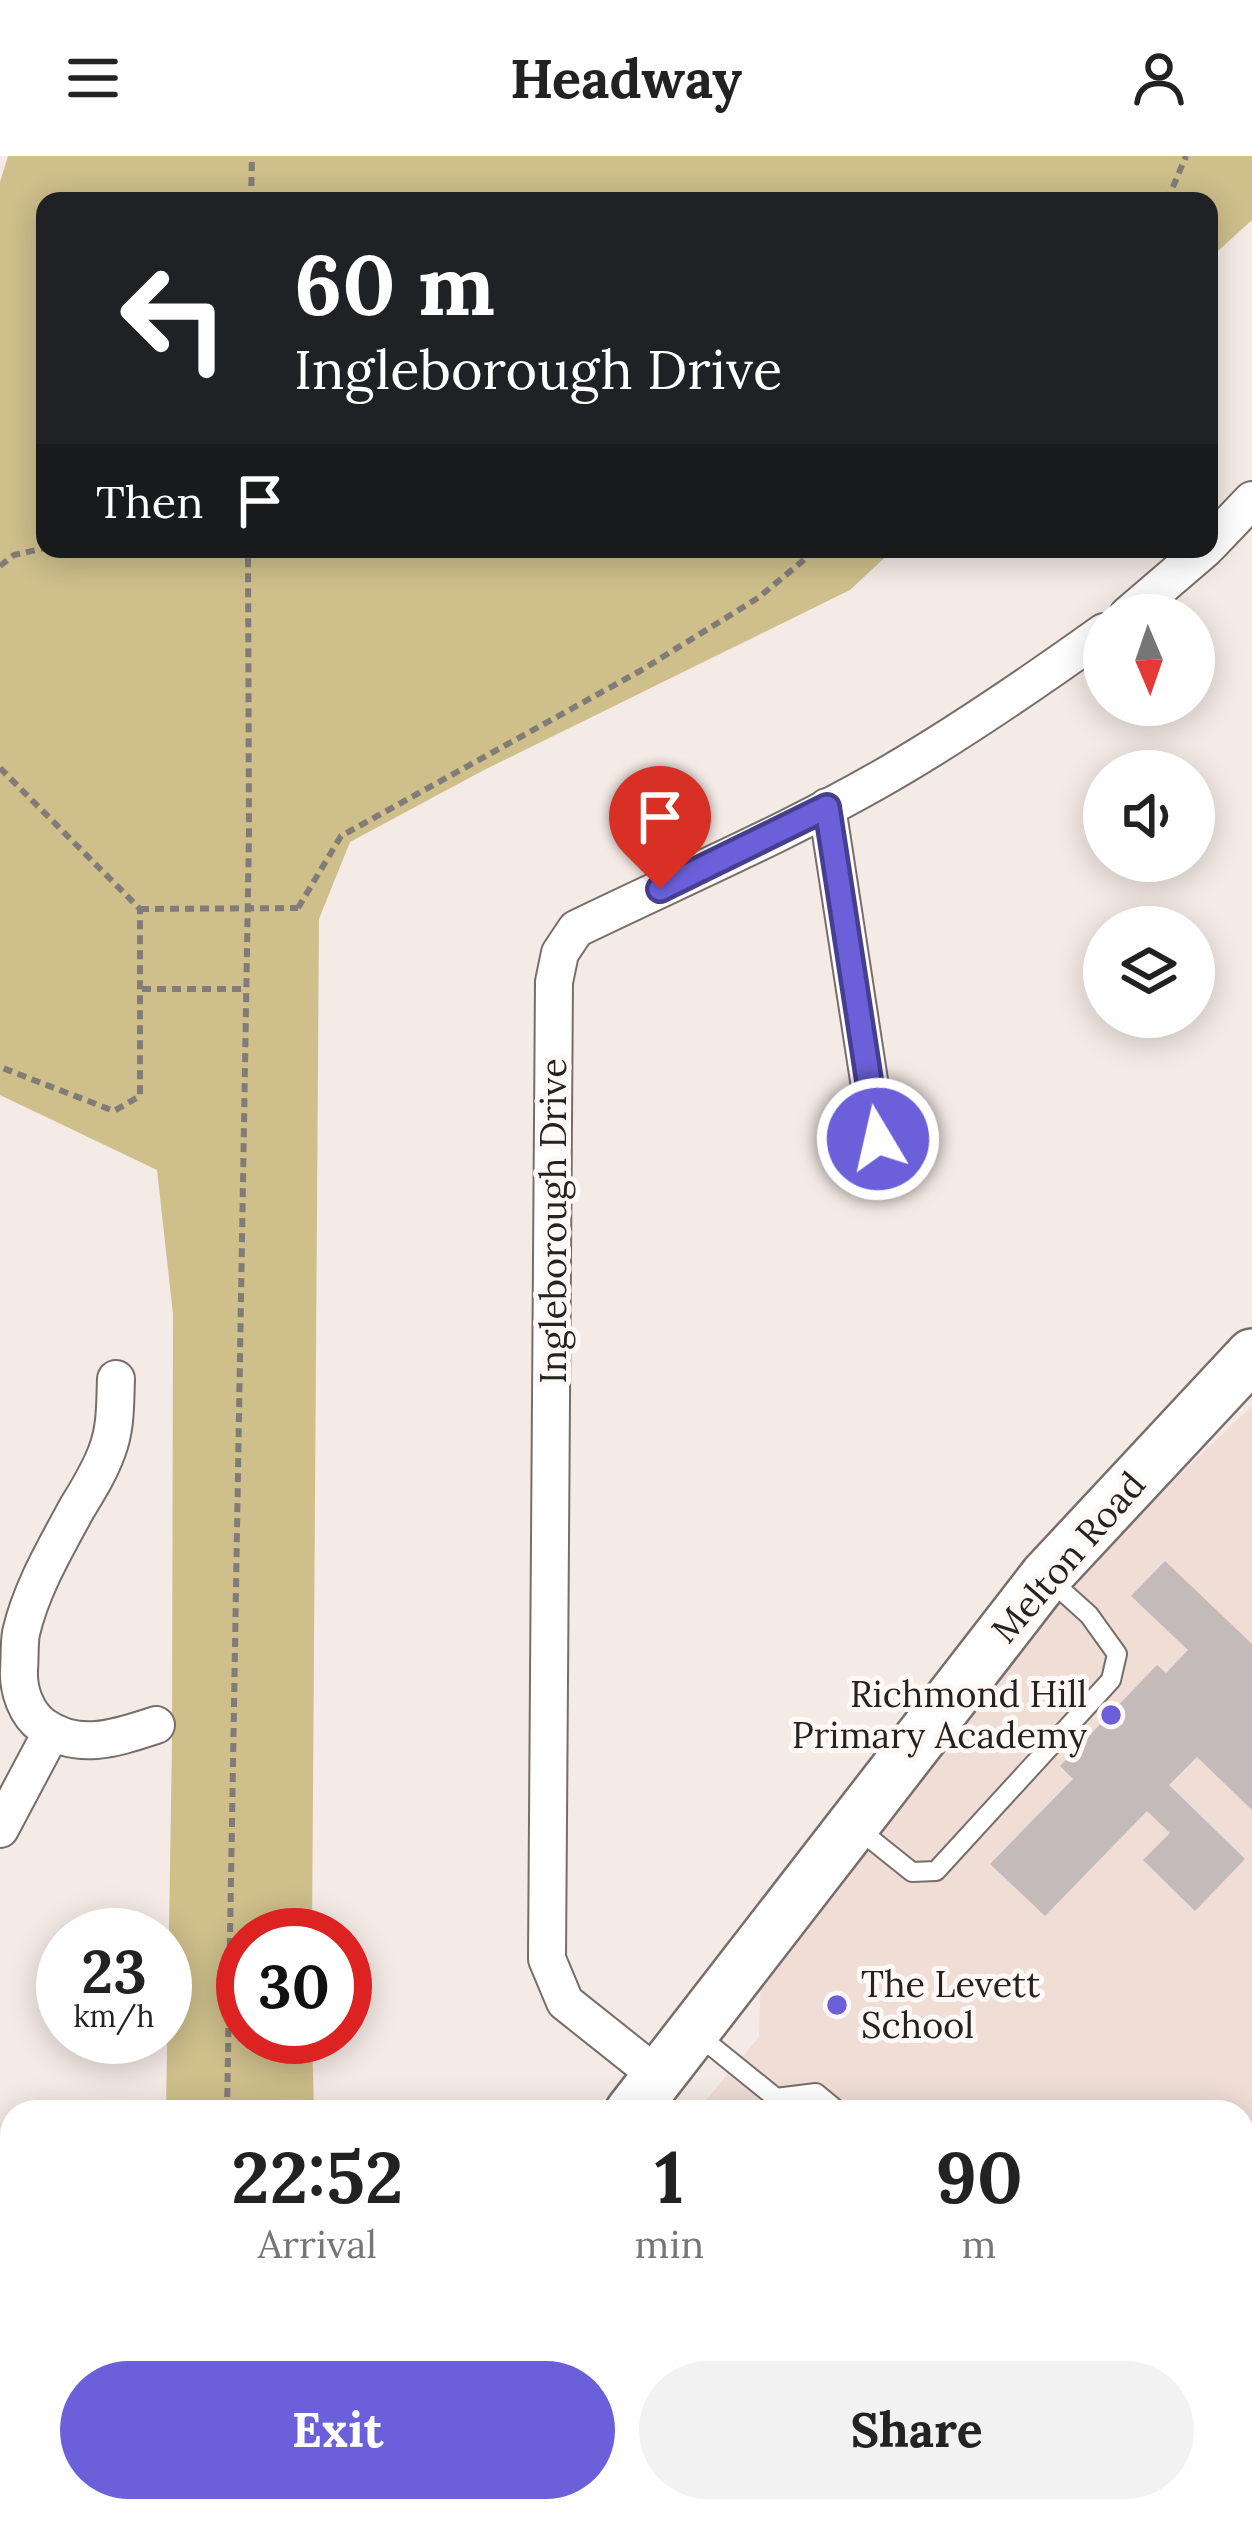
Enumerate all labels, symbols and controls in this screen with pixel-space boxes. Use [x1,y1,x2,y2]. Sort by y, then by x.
text: Headway [510,44,742,113]
icon: menu [60,45,126,111]
icon: person [1126,45,1192,111]
text: 60 m [294,230,495,338]
icon: left [96,240,252,396]
text: Ingleborough Drive [294,335,782,404]
icon: arrive [227,468,293,534]
text: Then [96,473,203,530]
north arrow [1083,594,1215,726]
map controls [1083,594,1215,1038]
button: sound [1083,750,1215,882]
pin [609,766,711,889]
icon: arrive [627,784,693,850]
button: layers [1083,906,1215,1038]
street label: Ingleborough Drive [530,1058,576,1384]
position arrow [815,1076,941,1202]
street label: Melton Road [981,1462,1155,1652]
place label: Richmond Hill Primary Academy [792,1671,1087,1758]
marker: Richmond Hill Primary Academy [1098,1702,1124,1728]
speed limit sign: 30 [216,1908,372,2064]
text: 23 [81,1933,147,2009]
place label: The Levett School [861,1961,1040,2048]
marker: The Levett School [824,1992,850,2018]
text: km/h [73,1997,155,2035]
text: 22:52 [231,2131,403,2223]
text: 1 [655,2131,684,2223]
text: 90 [935,2131,1023,2223]
text: Arrival [258,2219,377,2269]
text: min [635,2219,704,2269]
text: m [962,2219,996,2269]
button: Exit [60,2361,615,2499]
button: Share [639,2361,1194,2499]

